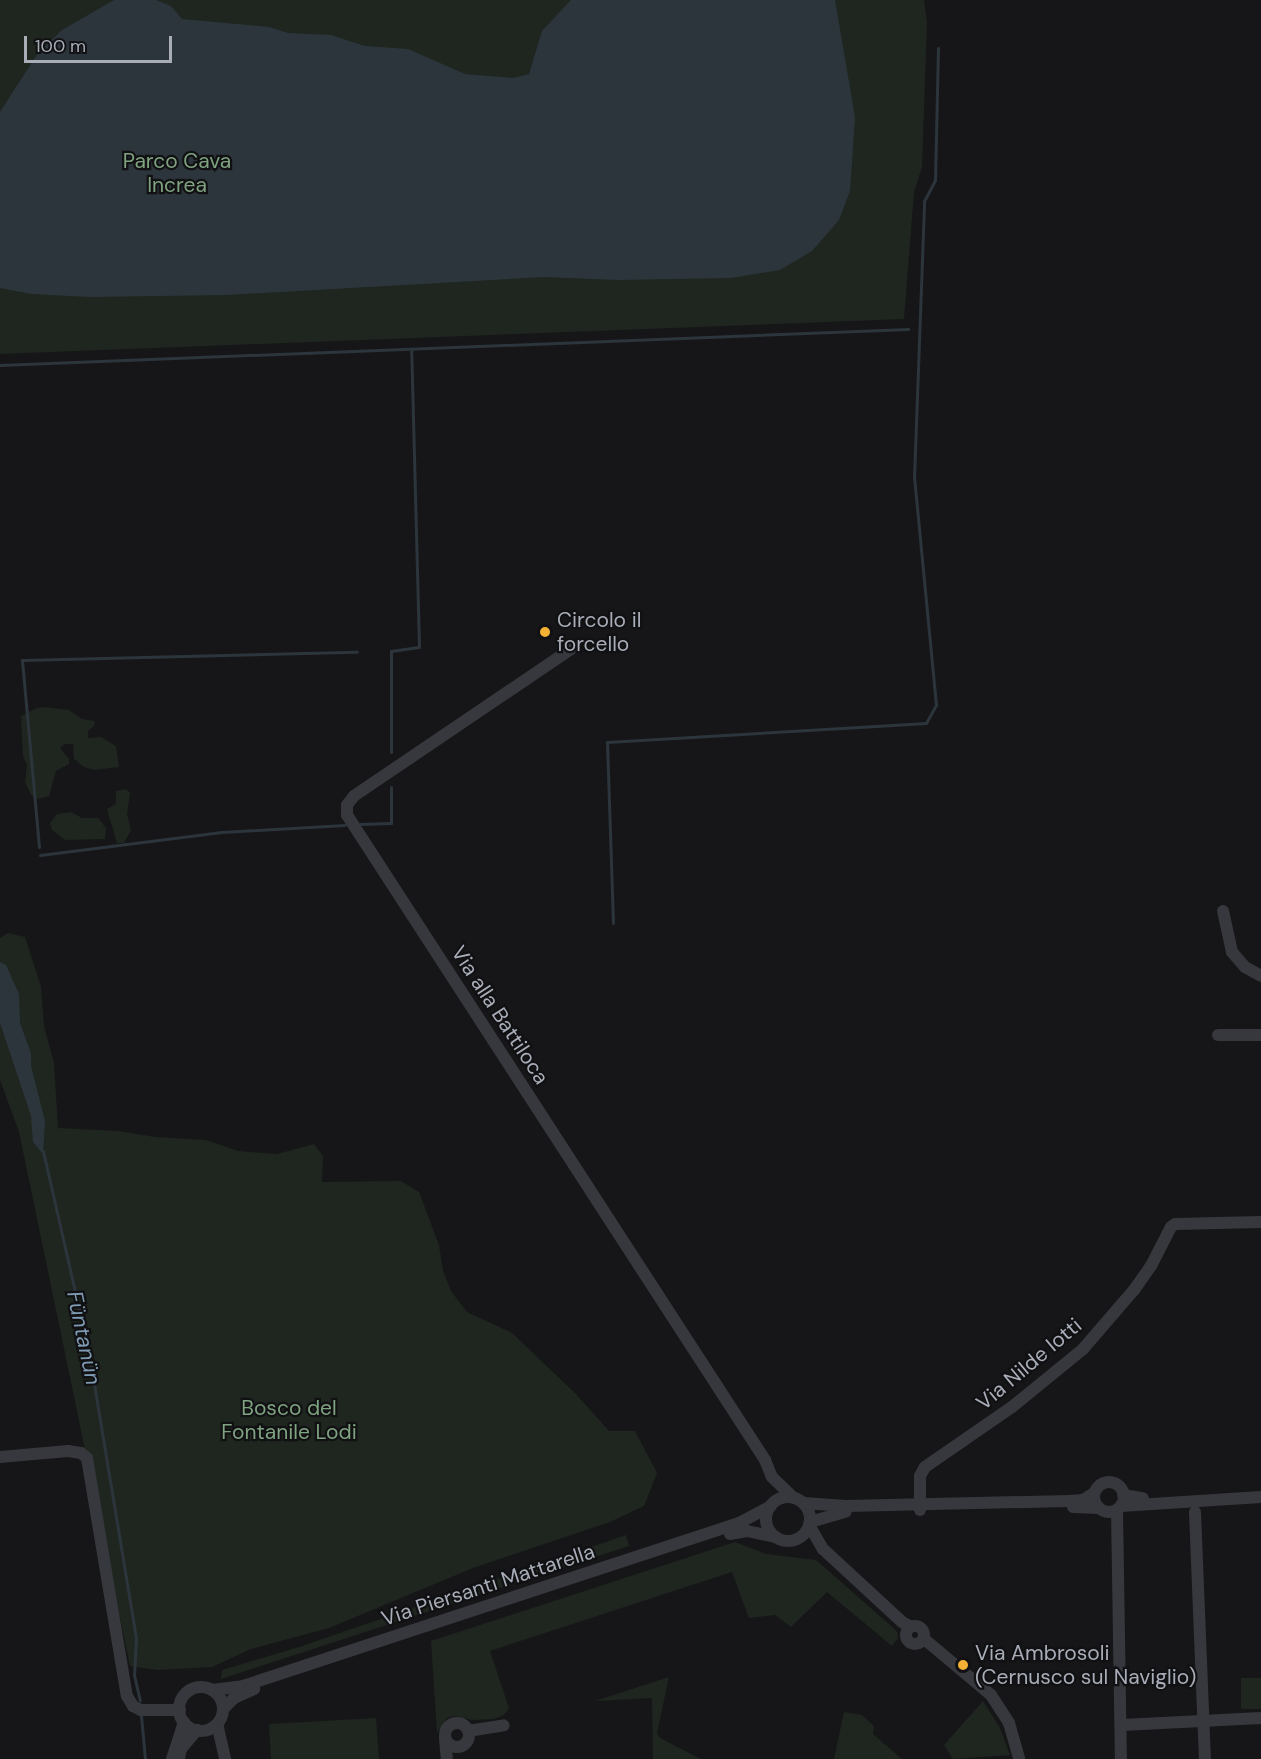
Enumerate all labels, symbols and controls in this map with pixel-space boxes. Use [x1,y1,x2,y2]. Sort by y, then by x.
scale bar [27,24,176,62]
text: 100 m [35,34,86,58]
park label: Parco Cava Increa [123,148,231,198]
place label: Circolo il forcello [557,607,641,657]
marker: Circolo il forcello [538,625,552,639]
street label: Via alla Battiloca [446,941,554,1089]
water label: Füntanün [61,1289,107,1387]
street label: Via Nilde Iotti [971,1313,1087,1415]
park label: Bosco del Fontanile Lodi [221,1395,357,1445]
street label: Via Piersanti Mattarella [378,1539,598,1631]
place label: Via Ambrosoli (Cernusco sul Naviglio) [975,1640,1196,1690]
marker: Via Ambrosoli (Cernusco sul Naviglio) [956,1658,970,1672]

